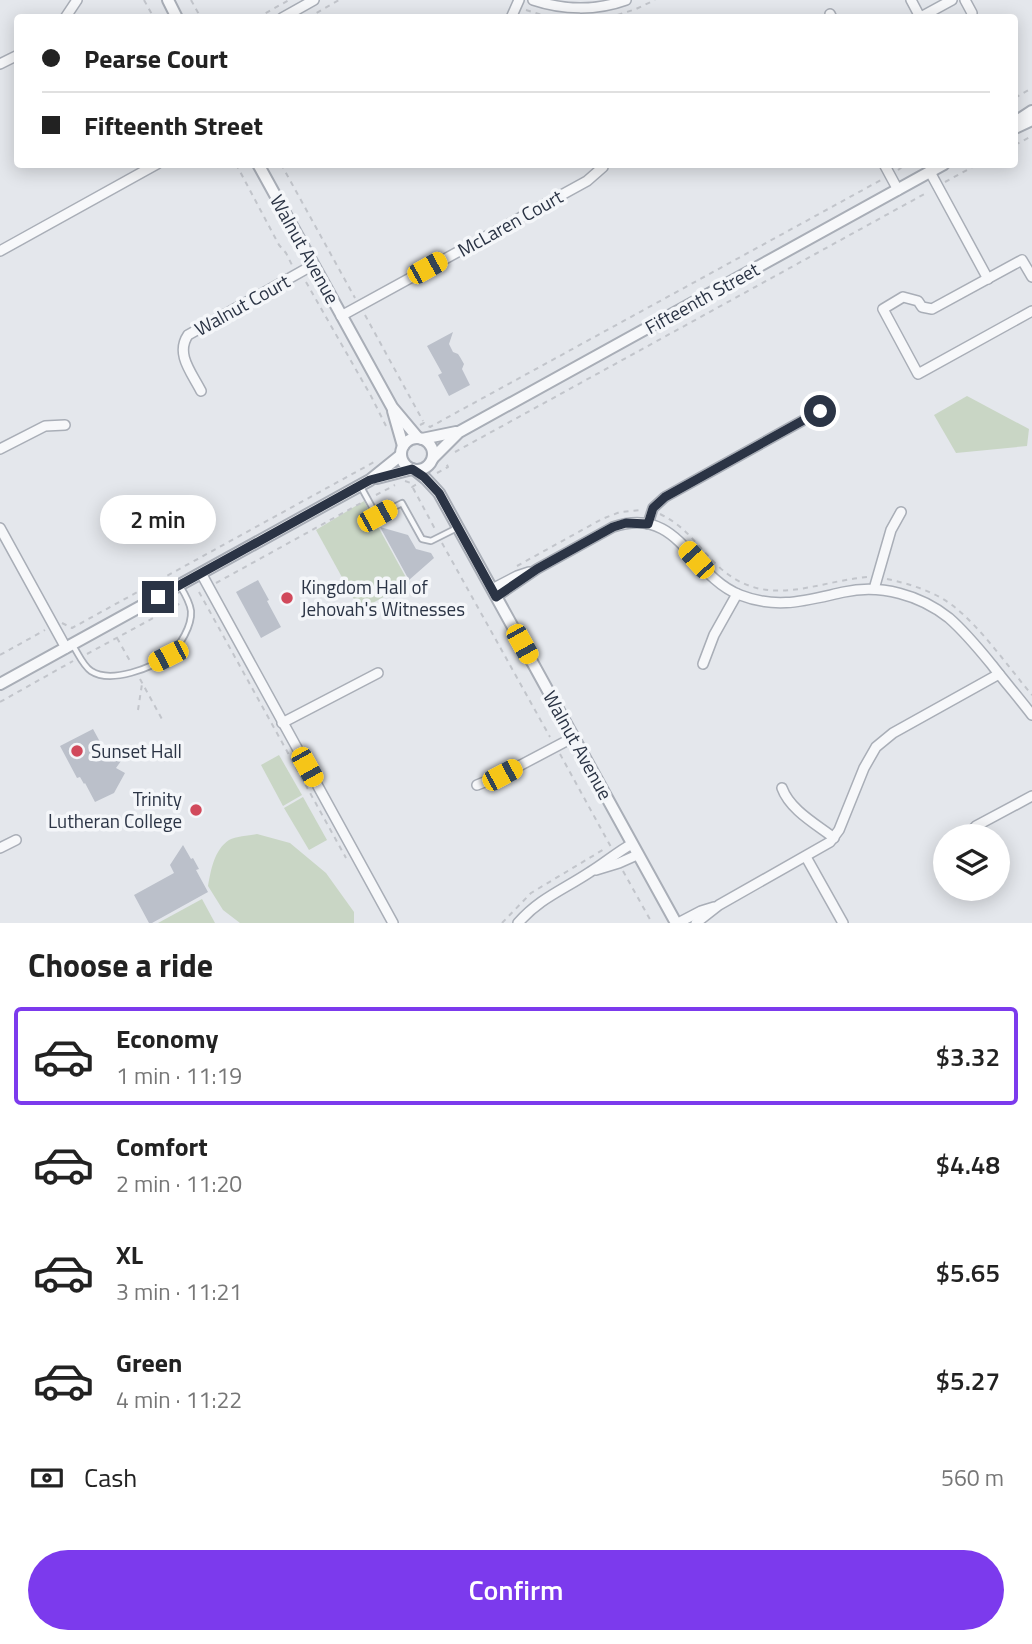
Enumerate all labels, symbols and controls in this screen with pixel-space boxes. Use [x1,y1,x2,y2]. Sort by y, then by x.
text: Pearse Court [84,39,228,78]
text: Fifteenth Street [84,106,263,145]
street label: McLaren Court [452,181,568,264]
street label: Walnut Avenue [263,189,347,309]
car [404,249,451,287]
street label: Fifteenth Street [639,254,764,341]
street label: Walnut Court [189,266,295,343]
route start [804,395,836,427]
callout: 2 min [100,496,216,544]
car [354,497,401,535]
text: 2 min [130,502,186,537]
car [675,537,718,583]
place label: Kingdom Hall of Jehovah's Witnesses [301,572,465,623]
route end [142,581,174,613]
marker: Kingdom Hall of Jehovah's Witnesses [279,590,295,606]
car [503,621,542,667]
car [145,637,192,675]
street label: Walnut Avenue [536,685,620,805]
place label: Sunset Hall [91,736,182,765]
marker: Sunset Hall [69,743,85,759]
car [288,744,327,790]
car [479,756,526,794]
place label: Trinity Lutheran College [48,784,182,835]
marker: Trinity Lutheran College [188,802,204,818]
map controls [933,824,1010,901]
button: layers [933,824,1010,901]
text: Choose a ride [28,941,213,989]
text: Economy [116,1019,218,1058]
icon: car [32,1025,95,1088]
text: $3.32 [936,1037,1000,1076]
text: 1 min · 11:19 [116,1058,242,1093]
text: Comfort [116,1127,208,1166]
icon: car [32,1133,95,1196]
text: $4.48 [936,1145,1000,1184]
text: 2 min · 11:20 [116,1166,242,1201]
text: XL [116,1235,143,1274]
icon: car [32,1241,95,1304]
text: $5.65 [936,1253,1000,1292]
text: 3 min · 11:21 [116,1274,242,1309]
text: Green [116,1343,182,1382]
icon: car [32,1349,95,1412]
text: $5.27 [936,1361,1000,1400]
text: 4 min · 11:22 [116,1382,242,1417]
text: Cash [84,1458,137,1497]
icon: cash [28,1459,66,1497]
text: 560 m [941,1460,1004,1495]
button: Confirm [28,1550,1004,1630]

